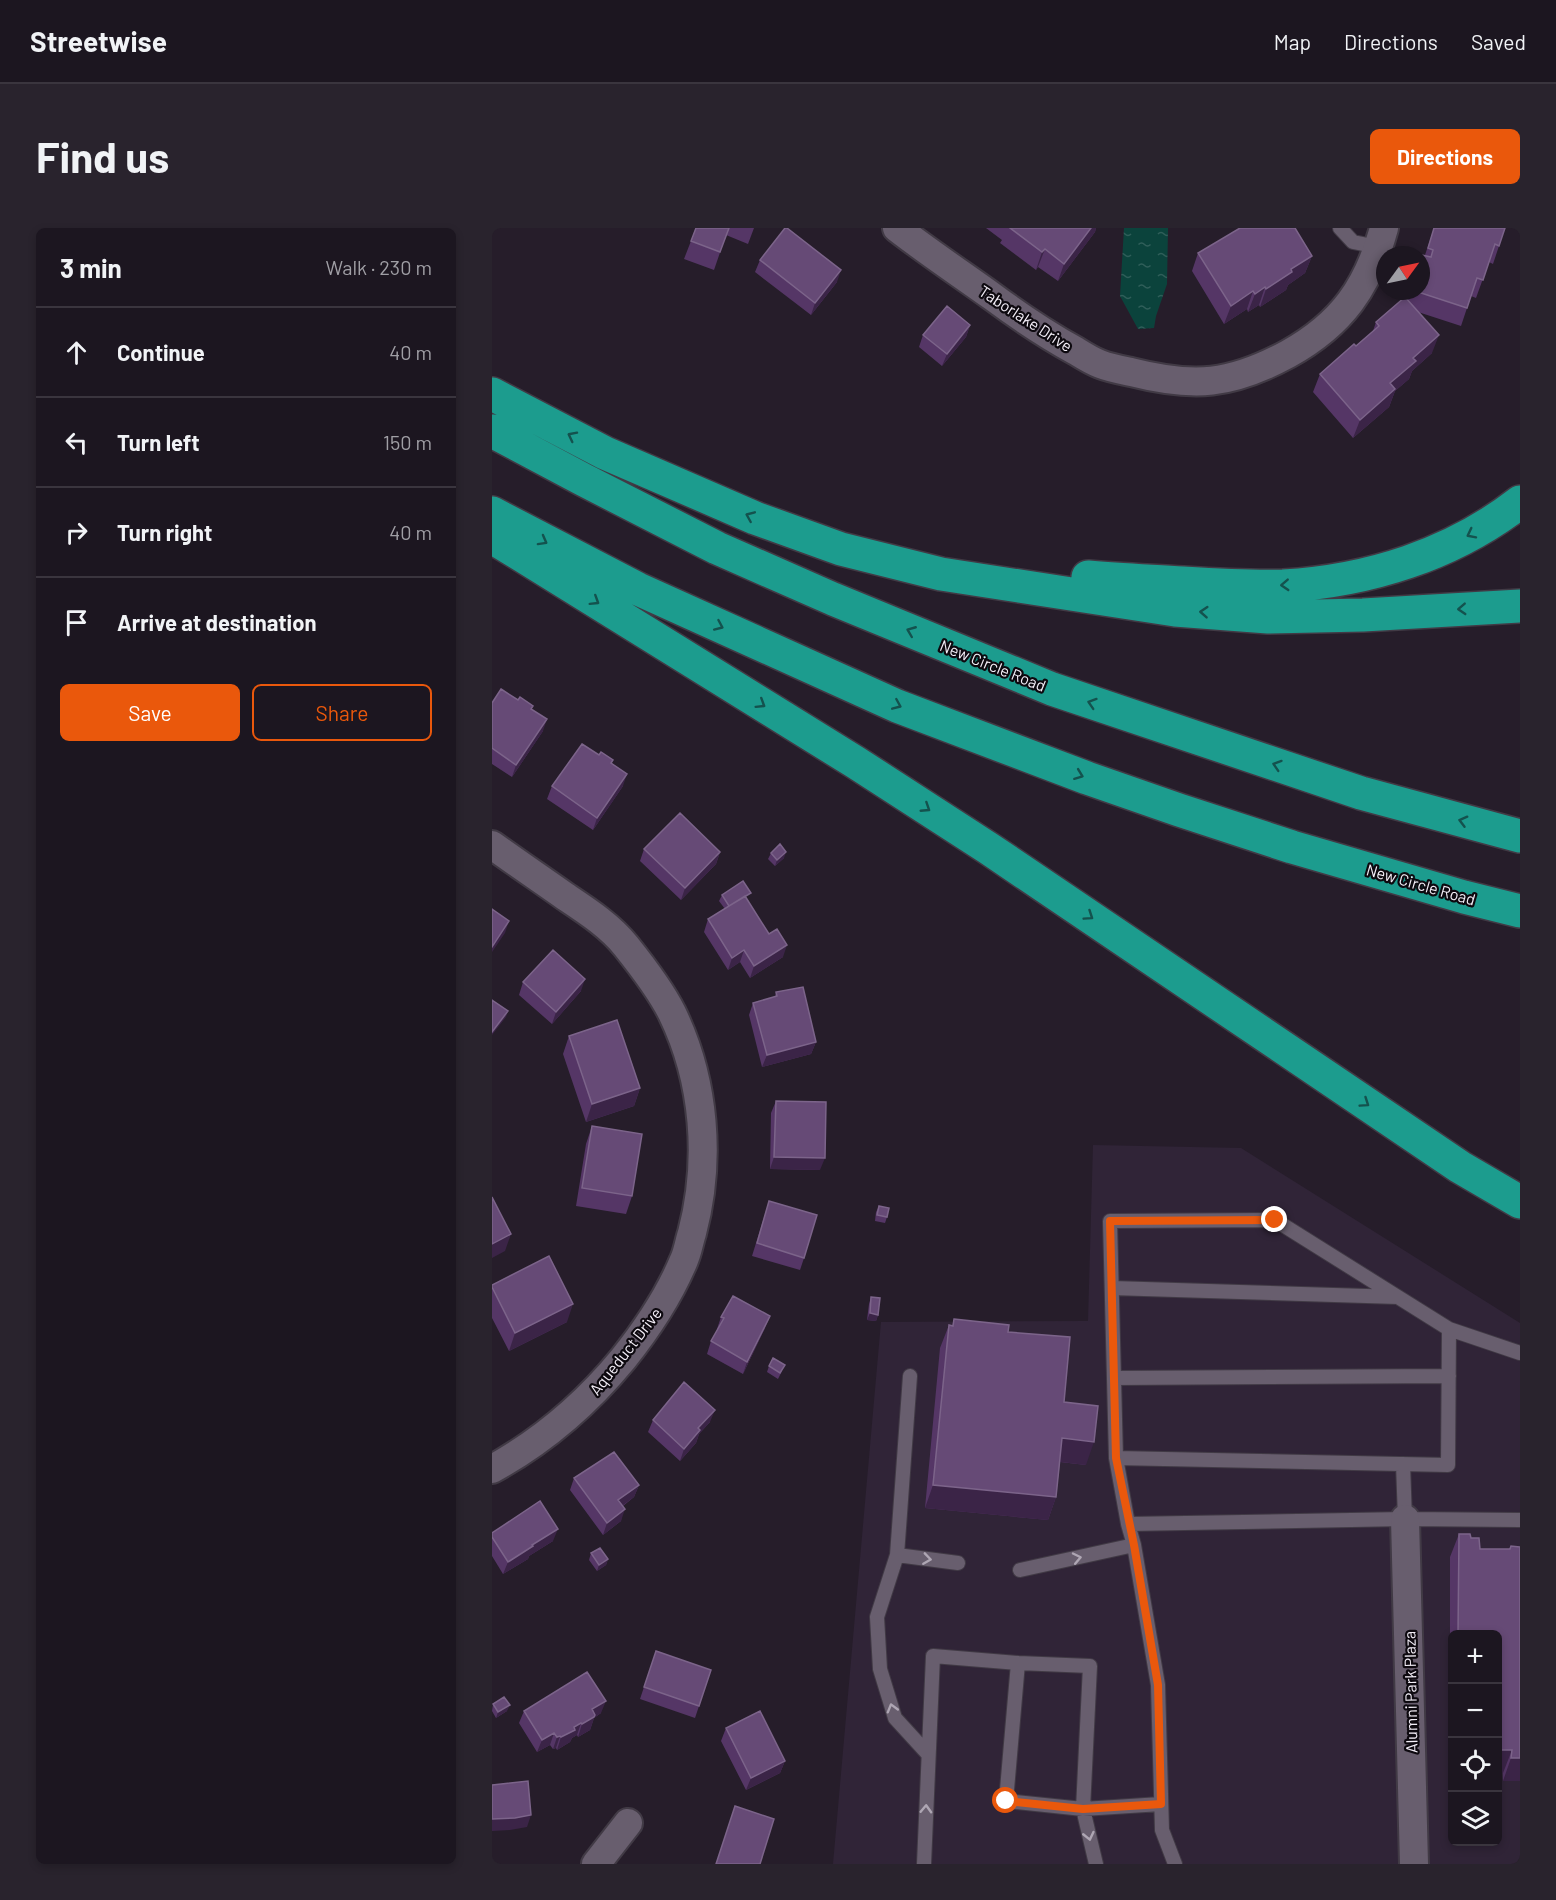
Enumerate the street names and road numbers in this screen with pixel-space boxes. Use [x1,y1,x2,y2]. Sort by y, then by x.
street label: Taborlake Drive [976,281,1076,355]
street label: New Circle Road [937,635,1049,695]
street label: New Circle Road [1364,859,1478,909]
street label: Aqueduct Drive [585,1304,665,1398]
street label: Alumni Park Plaza [1399,1631,1421,1753]

